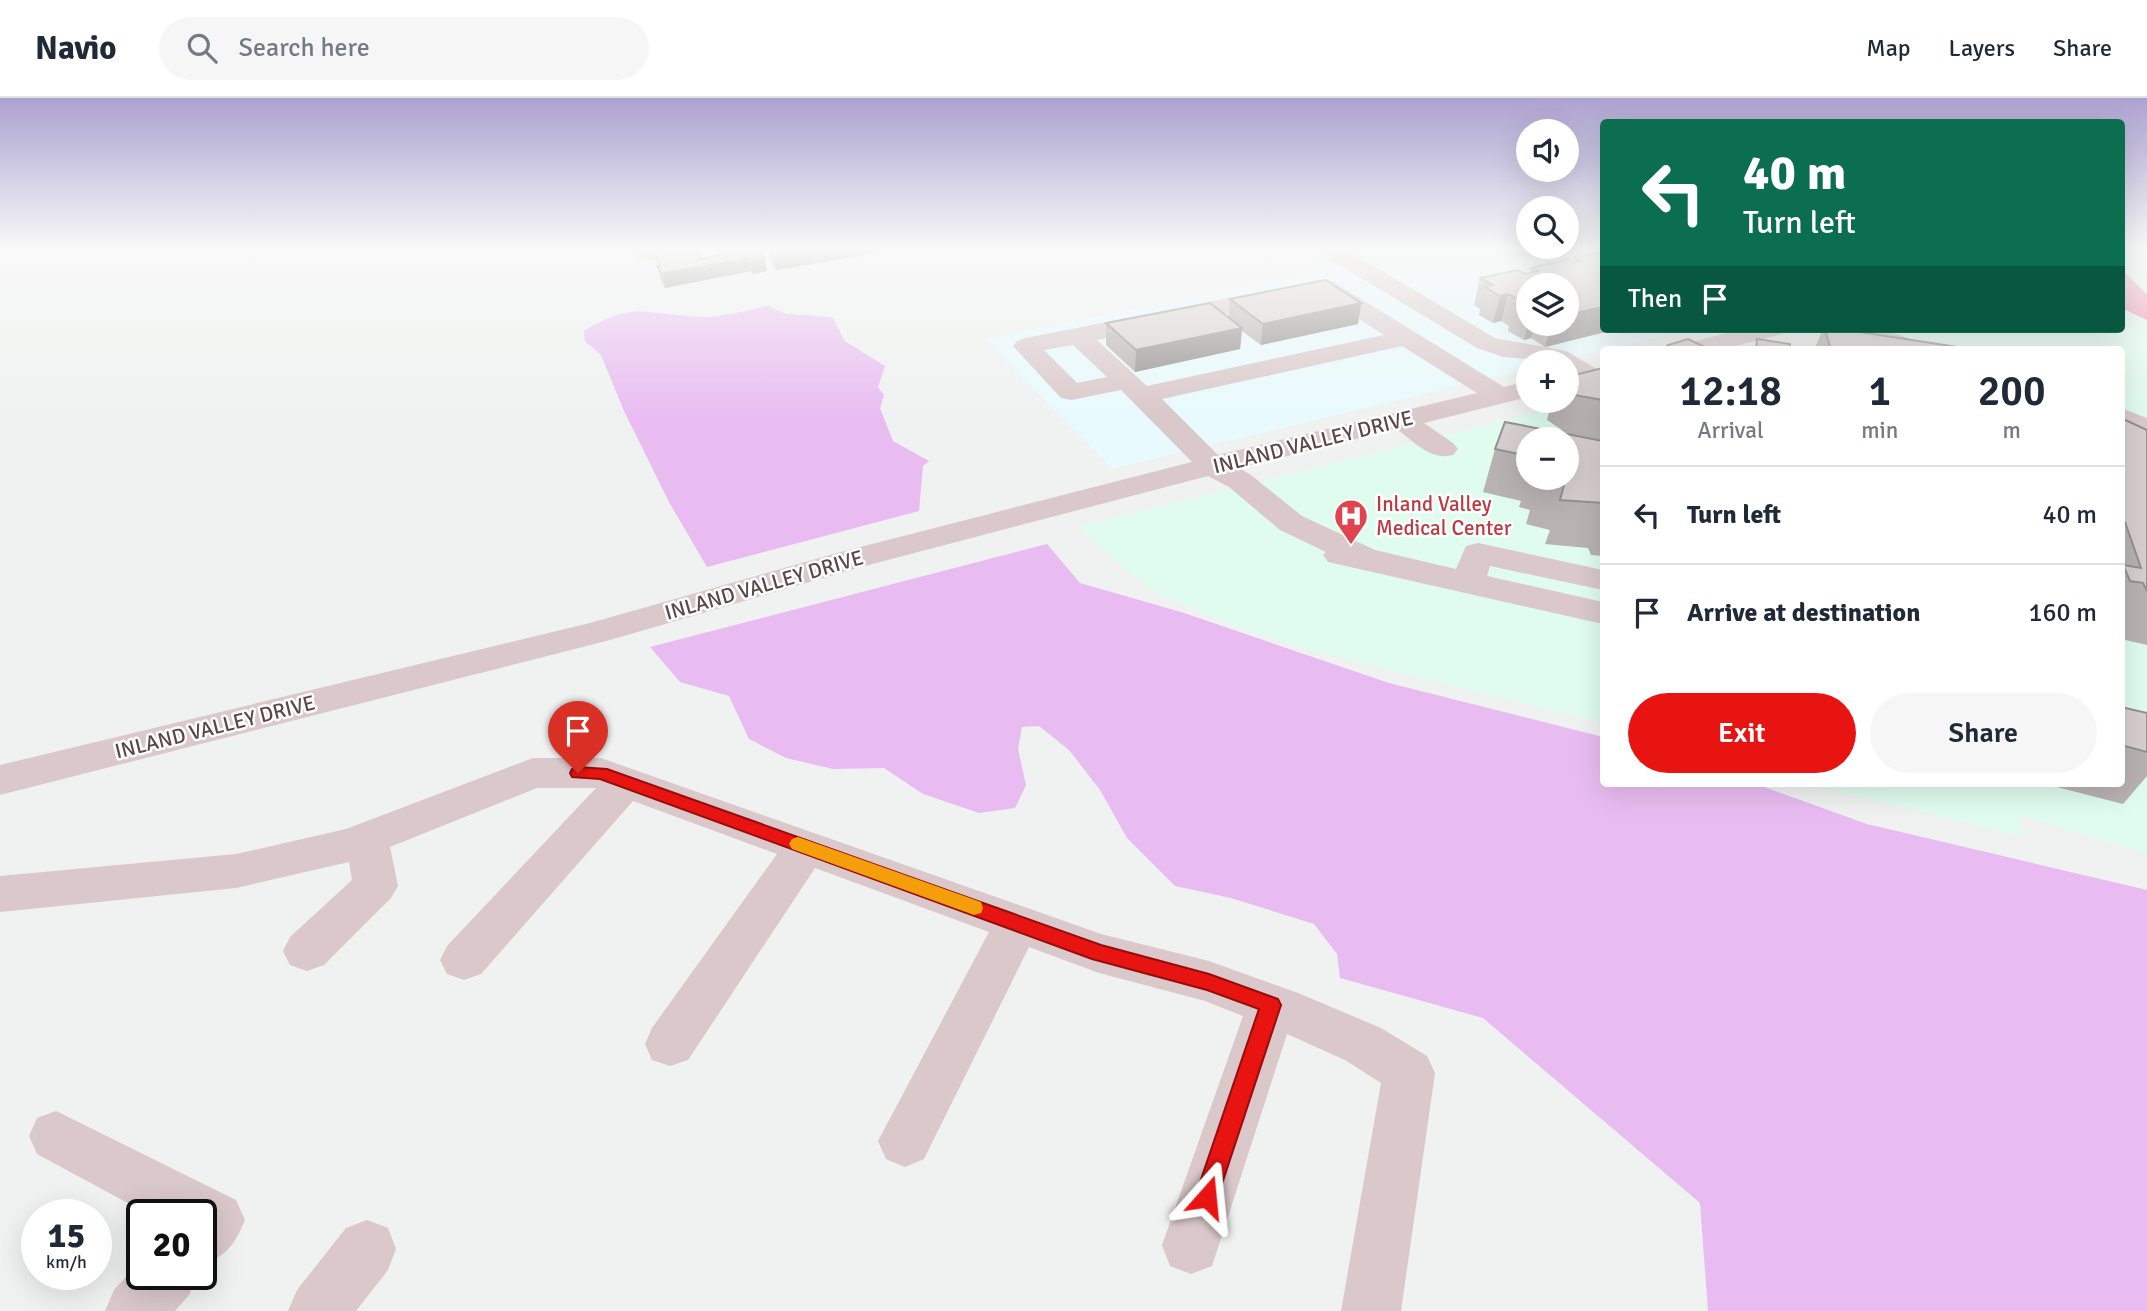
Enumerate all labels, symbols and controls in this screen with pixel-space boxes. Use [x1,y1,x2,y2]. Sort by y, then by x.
search box [159,17,649,80]
text: Navio [35,28,117,69]
icon: search [183,29,221,67]
text: Search here [239,32,370,64]
text: Map [1866,33,1911,63]
text: Layers [1949,33,2015,63]
text: Share [2053,33,2112,63]
map controls [1516,119,1579,490]
button: sound [1516,119,1579,182]
text: 40 m [1743,143,1846,203]
icon: left [1628,147,1719,238]
button: search [1516,196,1579,259]
text: Turn left [1743,203,1856,242]
button: layers [1516,273,1579,336]
icon: arrive [1696,280,1734,318]
text: Then [1628,283,1682,315]
button: + [1516,350,1579,413]
text: 12:18 [1679,366,1782,417]
text: 1 [1868,366,1891,417]
text: 200 [1978,366,2046,417]
street label: INLAND VALLEY DRIVE [1210,405,1416,479]
text: Arrival [1697,416,1764,445]
text: min [1861,416,1898,445]
text: m [2002,416,2021,445]
button: − [1516,427,1579,490]
place label: Inland Valley Medical Center [1376,491,1512,541]
icon: left [1628,496,1666,534]
hospital icon: Inland Valley Medical Center [1332,497,1370,546]
text: Turn left [1687,499,1781,531]
text: 40 m [2042,499,2097,531]
street label: INLAND VALLEY DRIVE [662,544,866,626]
icon: arrive [1628,594,1666,632]
text: Arrive at destination [1687,597,1920,629]
text: 160 m [2028,597,2097,629]
street label: INLAND VALLEY DRIVE [112,690,318,764]
button: Exit [1628,693,1856,773]
button: Share [1870,693,2097,773]
pin [548,701,608,773]
icon: arrive [559,712,597,750]
position arrow [1170,1160,1244,1234]
speed limit sign: 20 [126,1199,217,1290]
text: 15 [48,1214,85,1257]
text: km/h [46,1251,87,1273]

